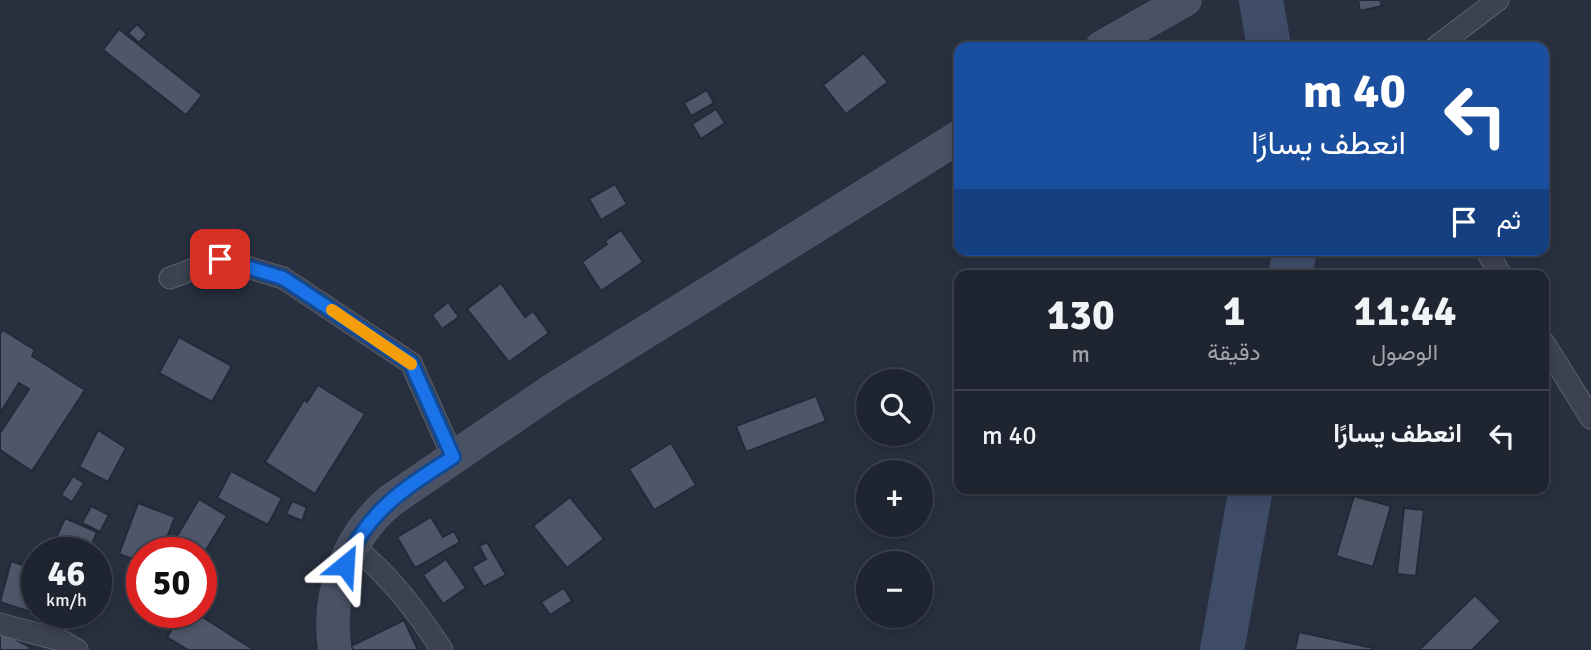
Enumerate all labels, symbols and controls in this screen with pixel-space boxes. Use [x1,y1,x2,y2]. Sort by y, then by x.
text: 40 m [1303,61,1406,121]
icon: left [1430,70,1521,161]
text: انعطف يسارًا [1251,124,1406,163]
icon: arrive [1445,203,1483,241]
text: ثم [1497,205,1521,237]
pin [190,229,250,289]
icon: arrive [201,240,239,278]
text: 1 [1223,286,1245,337]
text: 11:44 [1353,286,1456,337]
text: 130 [1047,290,1115,341]
text: دقيقة [1207,338,1261,367]
text: الوصول [1372,338,1438,367]
text: m [1072,340,1090,369]
map controls [856,369,933,628]
button: search [856,369,933,446]
icon: left [1483,417,1521,455]
text: انعطف يسارًا [1333,418,1462,450]
text: 40 m [982,420,1037,452]
button: + [856,460,933,537]
position arrow [308,528,382,602]
speed limit sign: 50 [126,537,217,628]
button: − [856,551,933,628]
text: 46 [48,552,85,595]
text: km/h [46,589,87,611]

